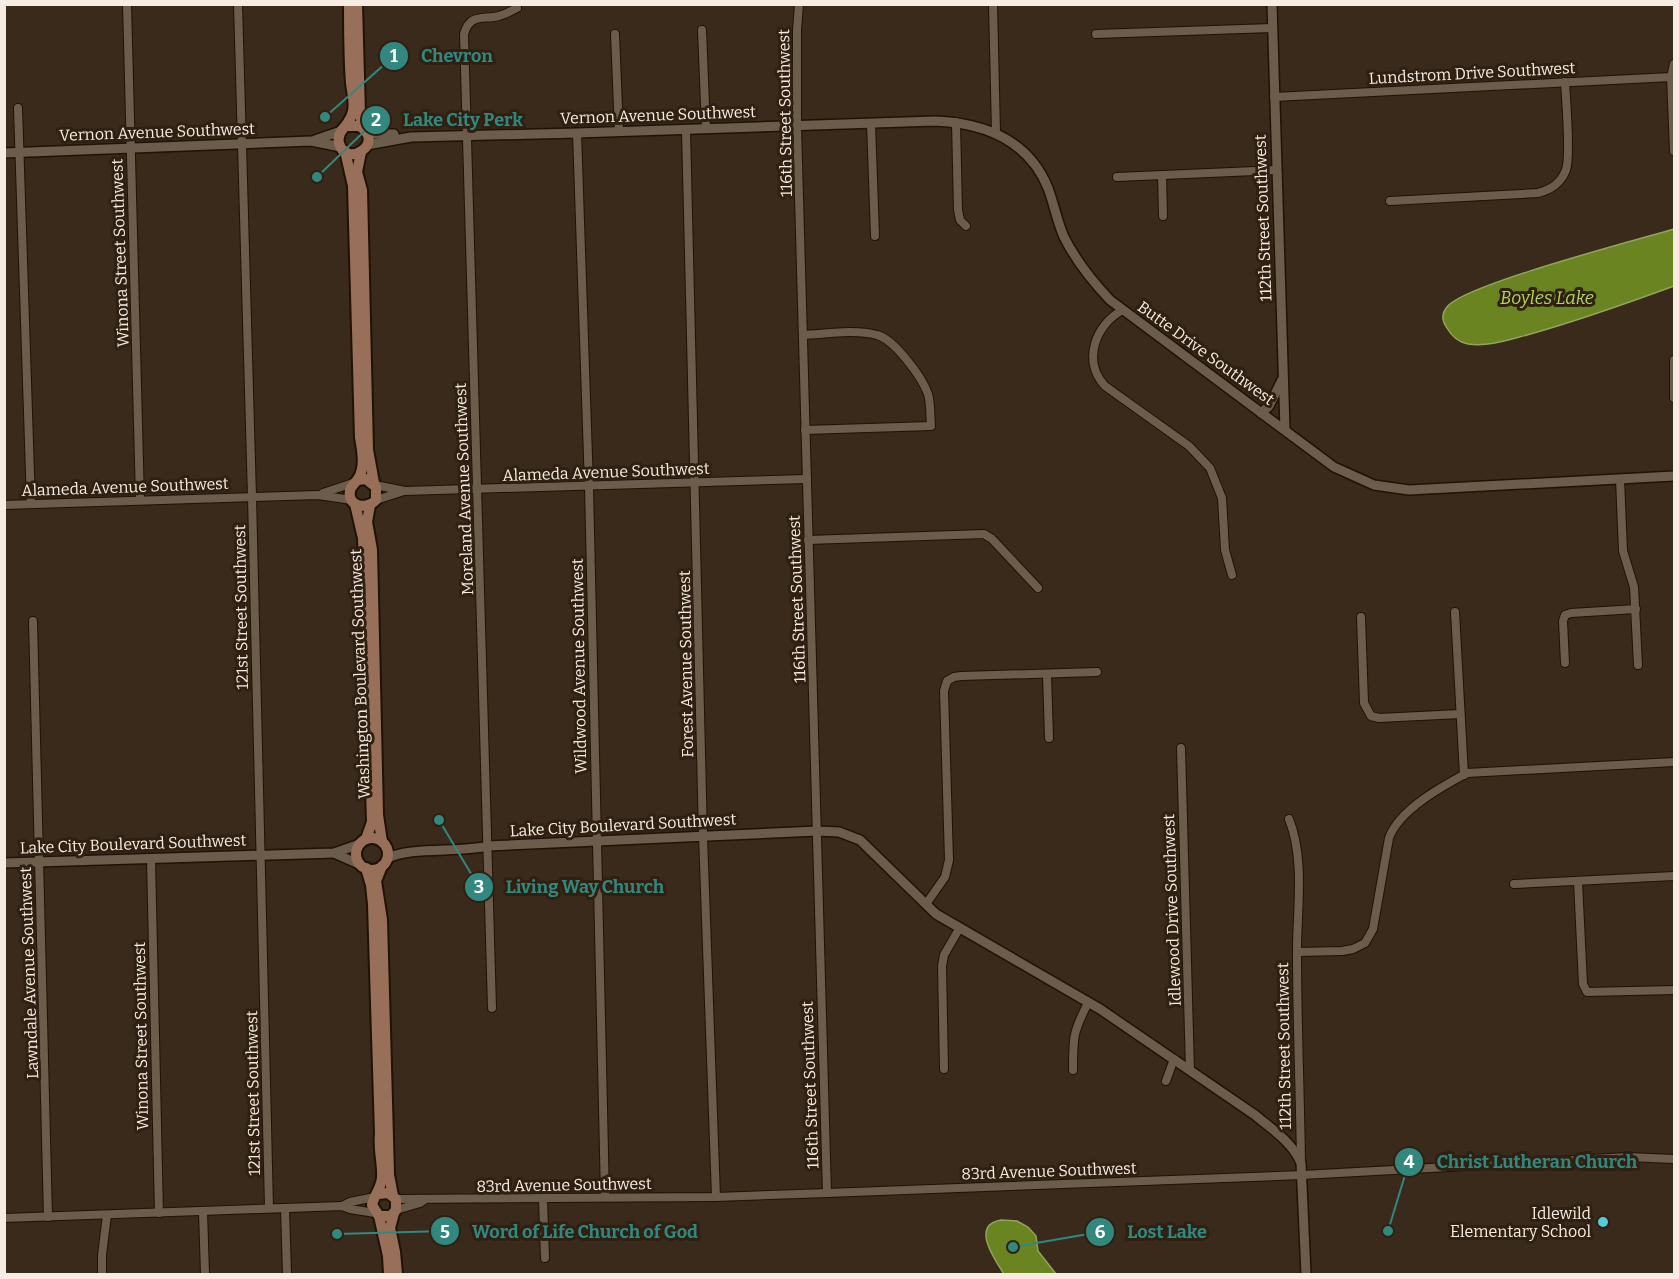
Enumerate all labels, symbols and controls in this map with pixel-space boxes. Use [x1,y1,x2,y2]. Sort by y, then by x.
street label: 116th Street Southwest [774,29,796,197]
callout: Chevron [379,38,505,74]
text: 1 [390,45,398,67]
text: Chevron [421,45,493,67]
street label: Lundstrom Drive Southwest [1368,58,1576,88]
callout: Lake City Perk [361,102,535,138]
street label: Vernon Avenue Southwest [560,102,756,128]
text: 2 [371,109,381,131]
text: Lake City Perk [403,109,523,131]
street label: Vernon Avenue Southwest [59,119,255,145]
street label: 112th Street Southwest [1251,134,1275,302]
street label: Winona Street Southwest [107,158,133,348]
water label: Boyles Lake [1500,287,1594,309]
street label: Butte Drive Southwest [1134,297,1278,409]
street label: Moreland Avenue Southwest [451,382,477,595]
street label: Alameda Avenue Southwest [502,459,710,485]
street label: Alameda Avenue Southwest [21,474,229,500]
street label: 116th Street Southwest [785,515,809,683]
street label: 121st Street Southwest [230,524,252,690]
street label: Washington Boulevard Southwest [346,548,374,799]
street label: Wildwood Avenue Southwest [568,558,590,774]
street label: Forest Avenue Southwest [675,570,697,758]
street label: Lake City Boulevard Southwest [509,810,737,840]
street label: Idlewood Drive Southwest [1159,813,1185,1007]
street label: Lake City Boulevard Southwest [19,831,247,857]
street label: Lawndale Avenue Southwest [16,866,42,1079]
callout: Living Way Church [464,869,676,905]
text: 3 [474,876,484,898]
text: Living Way Church [506,876,665,898]
street label: Winona Street Southwest [130,941,152,1130]
street label: 112th Street Southwest [1273,962,1295,1130]
street label: 116th Street Southwest [798,1001,822,1169]
street label: 121st Street Southwest [242,1010,264,1176]
callout: Christ Lutheran Church [1394,1144,1649,1180]
text: 4 [1404,1151,1415,1173]
text: Christ Lutheran Church [1437,1151,1638,1173]
street label: 83rd Avenue Southwest [961,1158,1137,1184]
street label: 83rd Avenue Southwest [476,1174,652,1196]
place label: Idlewild Elementary School [1450,1204,1592,1241]
callout: Word of Life Church of God [430,1213,710,1249]
callout: Lost Lake [1085,1214,1219,1250]
marker: Idlewild Elementary School [1596,1215,1610,1229]
text: 5 [440,1221,450,1243]
text: Word of Life Church of God [472,1221,698,1243]
text: 6 [1095,1221,1106,1243]
text: Lost Lake [1127,1221,1207,1243]

